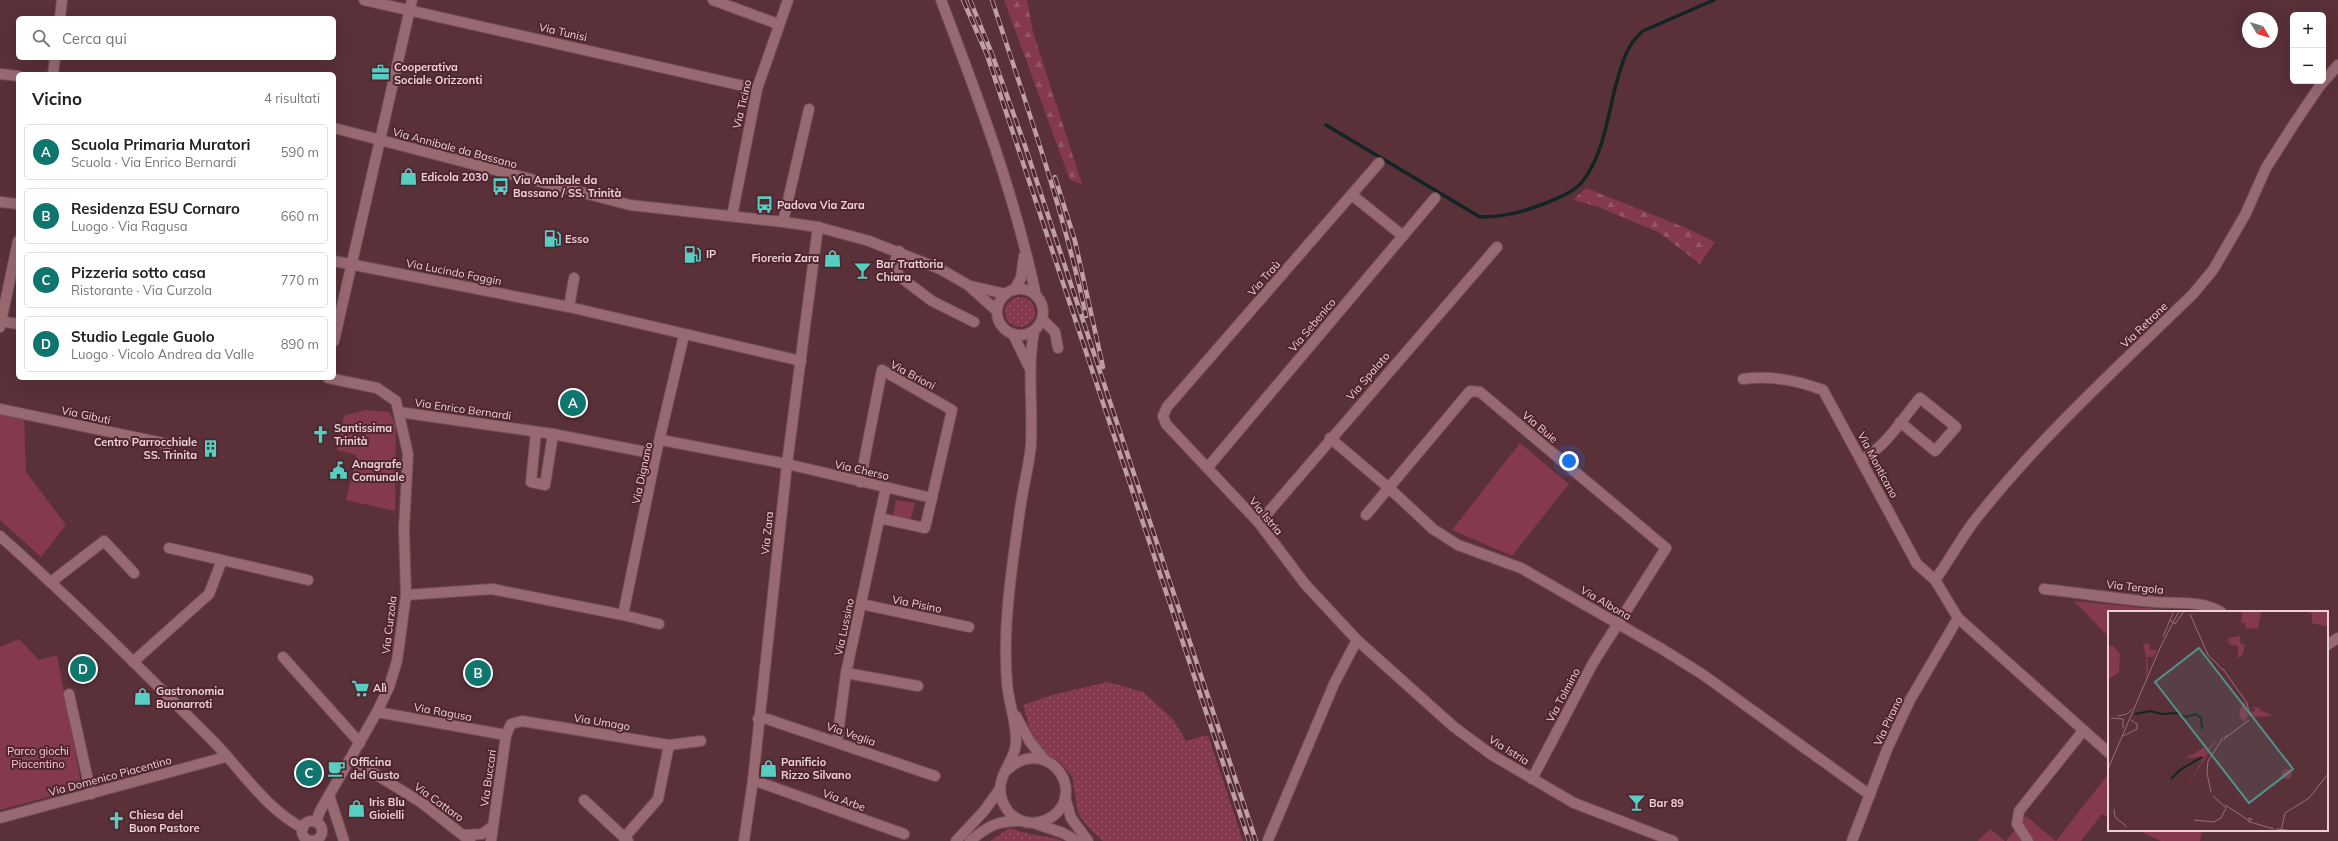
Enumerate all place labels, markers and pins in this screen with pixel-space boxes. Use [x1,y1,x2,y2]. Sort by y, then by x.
place label: Cooperativa Sociale Orizzonti [394,60,482,87]
office icon: Cooperativa Sociale Orizzonti [371,63,391,83]
shop icon: Edicola 2030 [398,167,418,187]
place label: Edicola 2030 [421,170,489,184]
place label: Via Annibale da Bassano / SS. Trinità [512,173,622,200]
bus stop icon: Via Annibale da Bassano / SS. Trinità [490,176,510,196]
bus stop icon: Padova Via Zara [754,195,774,215]
place label: Padova Via Zara [777,198,865,212]
fuel station icon: Esso [542,229,562,249]
place label: Esso [565,232,590,246]
fuel station icon: IP [683,244,703,264]
place label: IP [706,247,716,261]
shop icon: Fioreria Zara [822,248,842,268]
place label: Fioreria Zara [752,251,819,265]
place label: Bar Trattoria Chiara [876,257,943,284]
bar icon: Bar Trattoria Chiara [853,260,873,280]
pin: A [560,388,586,418]
place label: Santissima Trinità [334,421,392,448]
church icon: Santissima Trinità [311,424,331,444]
place label: Centro Parrocchiale SS. Trinita [94,435,197,462]
building icon: Centro Parrocchiale SS. Trinita [200,438,220,458]
place label: Anagrafe Comunale [352,457,404,484]
public building icon: Anagrafe Comunale [329,460,349,480]
pin: D [70,654,96,684]
pin: B [465,658,491,688]
supermarket icon: Alì [350,678,370,698]
place label: Alì [373,681,387,695]
place label: Gastronomia Buonarroti [156,684,224,711]
shop icon: Gastronomia Buonarroti [133,687,153,707]
place label: Officina del Gusto [350,755,400,782]
place label: Panificio Rizzo Silvano [781,755,852,782]
pin: C [296,758,322,788]
cafe icon: Officina del Gusto [327,758,347,778]
shop icon: Panificio Rizzo Silvano [758,758,778,778]
bar icon: Bar 89 [1626,793,1646,813]
place label: Iris Blu Gioielli [369,795,405,822]
place label: Bar 89 [1649,796,1684,810]
shop icon: Iris Blu Gioielli [346,798,366,818]
place label: Chiesa del Buon Pastore [129,808,200,835]
church icon: Chiesa del Buon Pastore [106,811,126,831]

